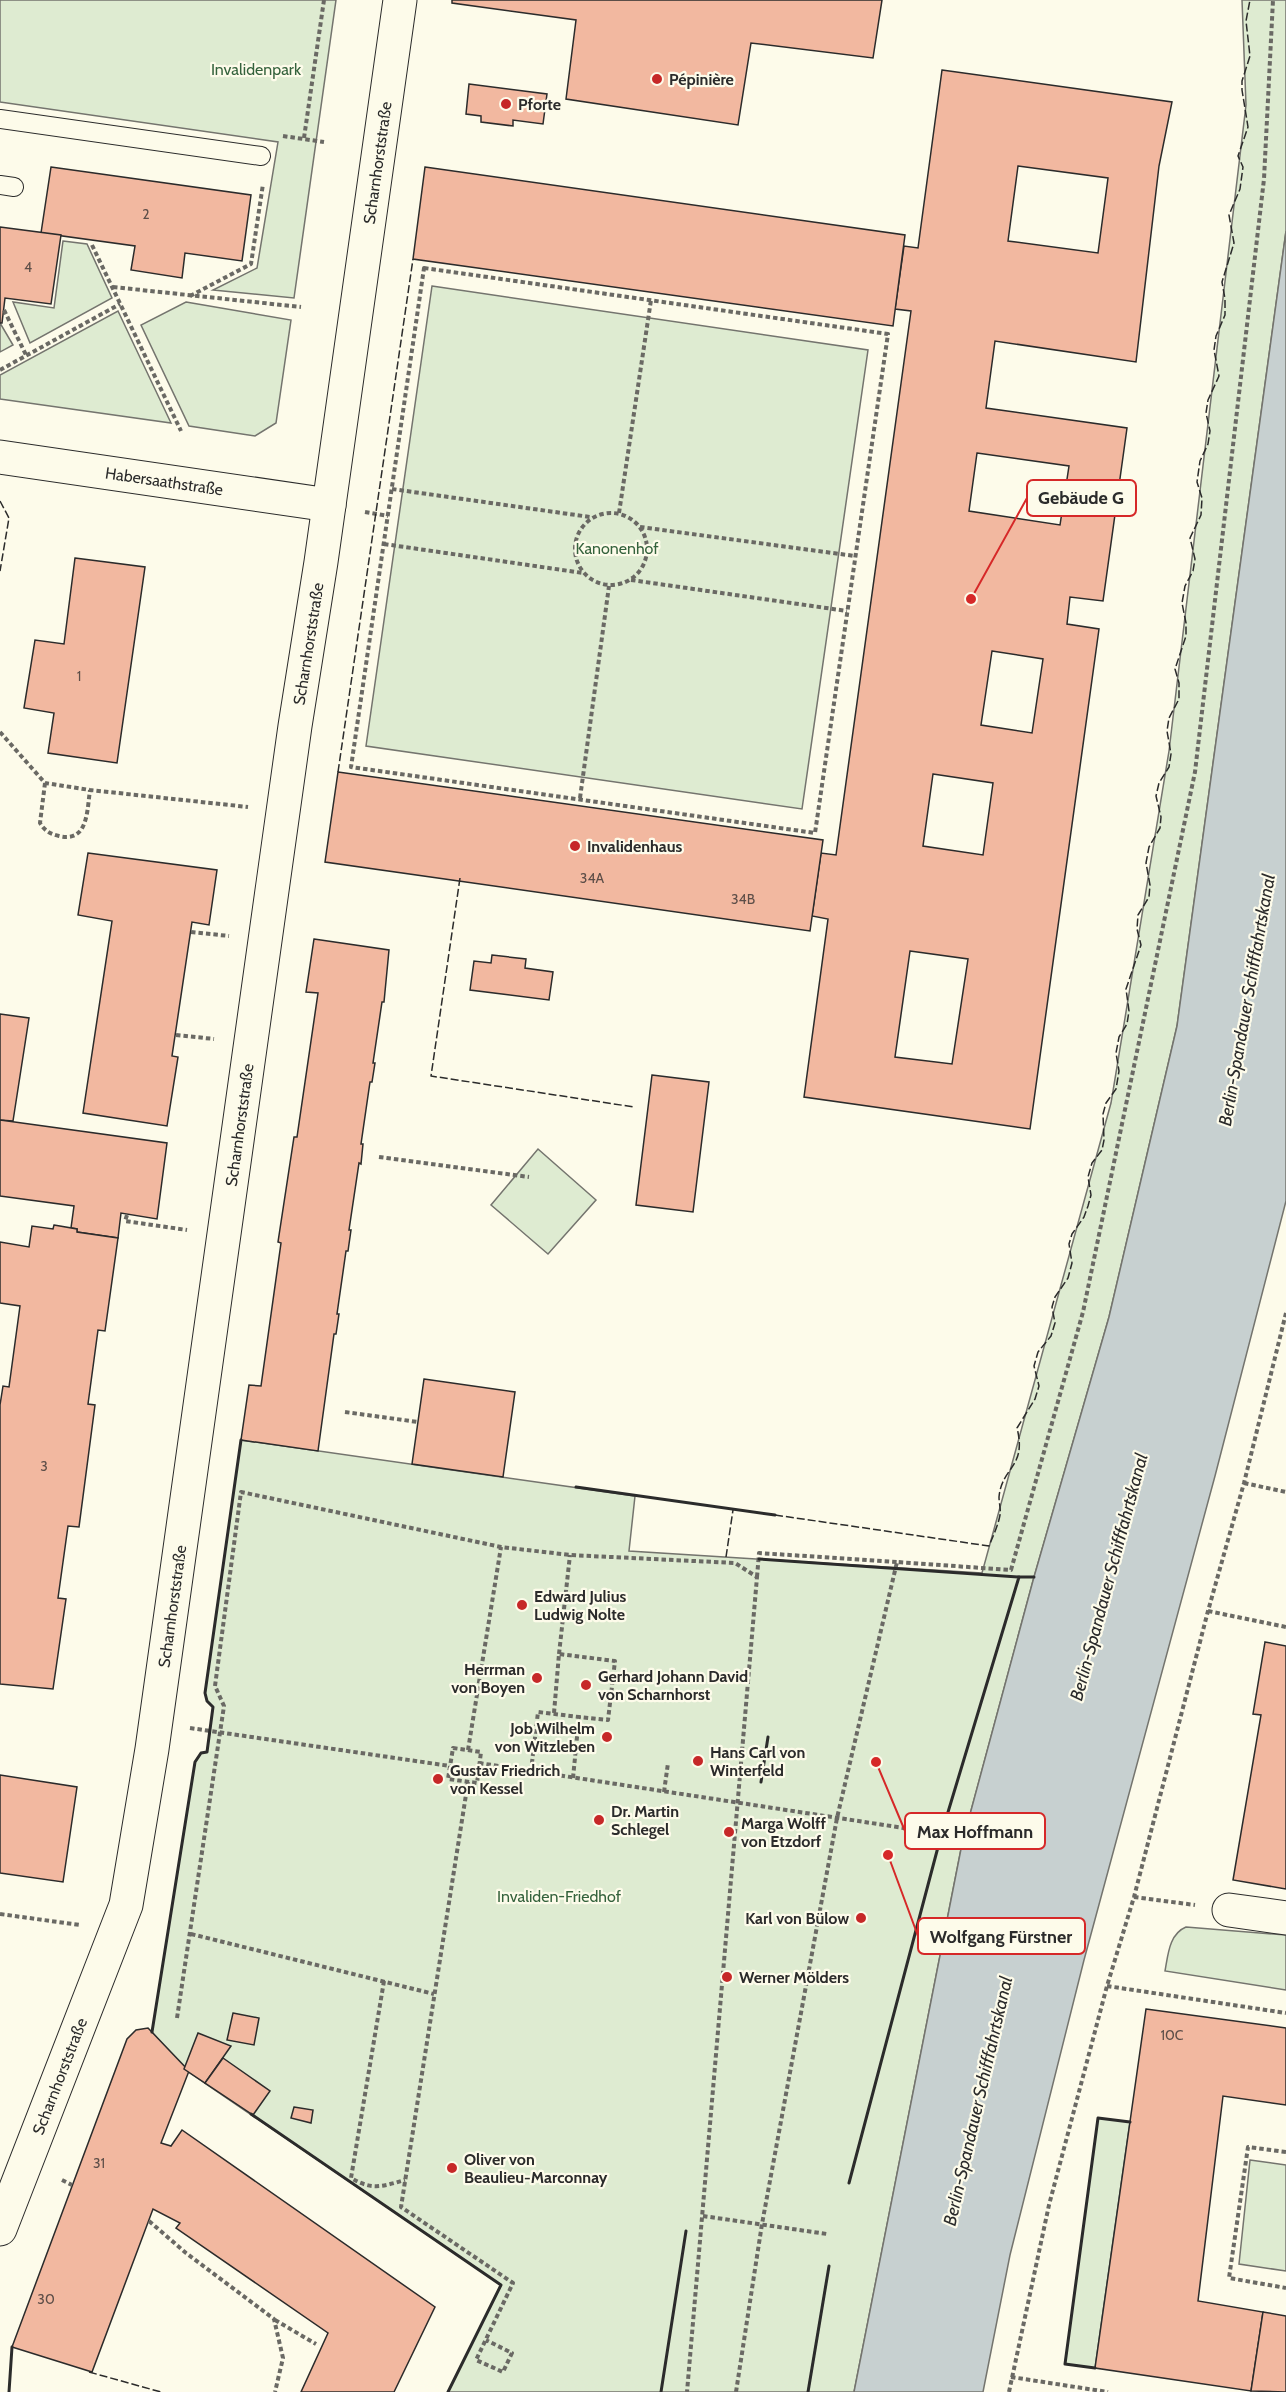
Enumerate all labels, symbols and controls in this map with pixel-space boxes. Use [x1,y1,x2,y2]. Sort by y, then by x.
park label: Invalidenpark [211,60,302,79]
place label: Pépinière [669,70,734,89]
marker: Pépinière [650,72,664,86]
place label: Pforte [518,95,561,114]
marker: Pforte [499,97,513,111]
street label: Scharnhorststraße [359,100,395,225]
house number: 2 [142,205,150,223]
house number: 4 [24,258,32,276]
street label: Habersaathstraße [104,463,224,499]
callout: Gebäude G [1027,480,1136,516]
text: Gebäude G [1038,487,1124,509]
park label: Kanonenhof [575,539,659,558]
street label: Scharnhorststraße [289,581,327,706]
house number: 1 [77,667,81,685]
place label: Invalidenhaus [587,837,683,856]
marker: Invalidenhaus [568,839,582,853]
house number: 34A [580,869,605,887]
water label: Berlin-Spandauer Schifffahrtskanal [1214,872,1280,1128]
house number: 34B [731,890,755,908]
street label: Scharnhorststraße [221,1062,257,1187]
water label: Berlin-Spandauer Schifffahrtskanal [1065,1450,1153,1703]
house number: 3 [40,1457,48,1475]
street label: Scharnhorststraße [154,1544,190,1669]
place label: Edward Julius Ludwig Nolte [534,1587,626,1624]
marker: Edward Julius Ludwig Nolte [515,1598,529,1612]
place label: Herrman von Boyen [451,1660,525,1697]
place label: Gerhard Johann David von Scharnhorst [598,1667,748,1704]
marker: Herrman von Boyen [530,1671,544,1685]
marker: Gerhard Johann David von Scharnhorst [579,1678,593,1692]
place label: Job Wilhelm von Witzleben [495,1719,595,1756]
marker: Job Wilhelm von Witzleben [600,1730,614,1744]
place label: Hans Carl von Winterfeld [710,1743,805,1780]
marker: Hans Carl von Winterfeld [691,1754,705,1768]
place label: Gustav Friedrich von Kessel [450,1761,560,1798]
marker: Gustav Friedrich von Kessel [431,1772,445,1786]
place label: Dr. Martin Schlegel [611,1802,679,1839]
marker: Dr. Martin Schlegel [592,1813,606,1827]
callout: Max Hoffmann [905,1813,1045,1849]
place label: Marga Wolff von Etzdorf [741,1814,826,1851]
text: Max Hoffmann [917,1821,1033,1843]
marker: Marga Wolff von Etzdorf [722,1825,736,1839]
park label: Invaliden-Friedhof [497,1887,622,1906]
place label: Karl von Bülow [745,1909,849,1928]
marker: Karl von Bülow [854,1911,868,1925]
callout: Wolfgang Fürstner [918,1918,1085,1954]
text: Wolfgang Fürstner [930,1926,1072,1948]
place label: Werner Mölders [739,1968,849,1987]
marker: Werner Mölders [720,1970,734,1984]
water label: Berlin-Spandauer Schifffahrtskanal [939,1973,1018,2228]
street label: Scharnhorststraße [28,2015,91,2137]
house number: 10C [1161,2026,1184,2044]
place label: Oliver von Beaulieu-Marconnay [464,2150,608,2187]
house number: 31 [93,2154,105,2172]
marker: Oliver von Beaulieu-Marconnay [445,2161,459,2175]
house number: 30 [37,2290,55,2308]

